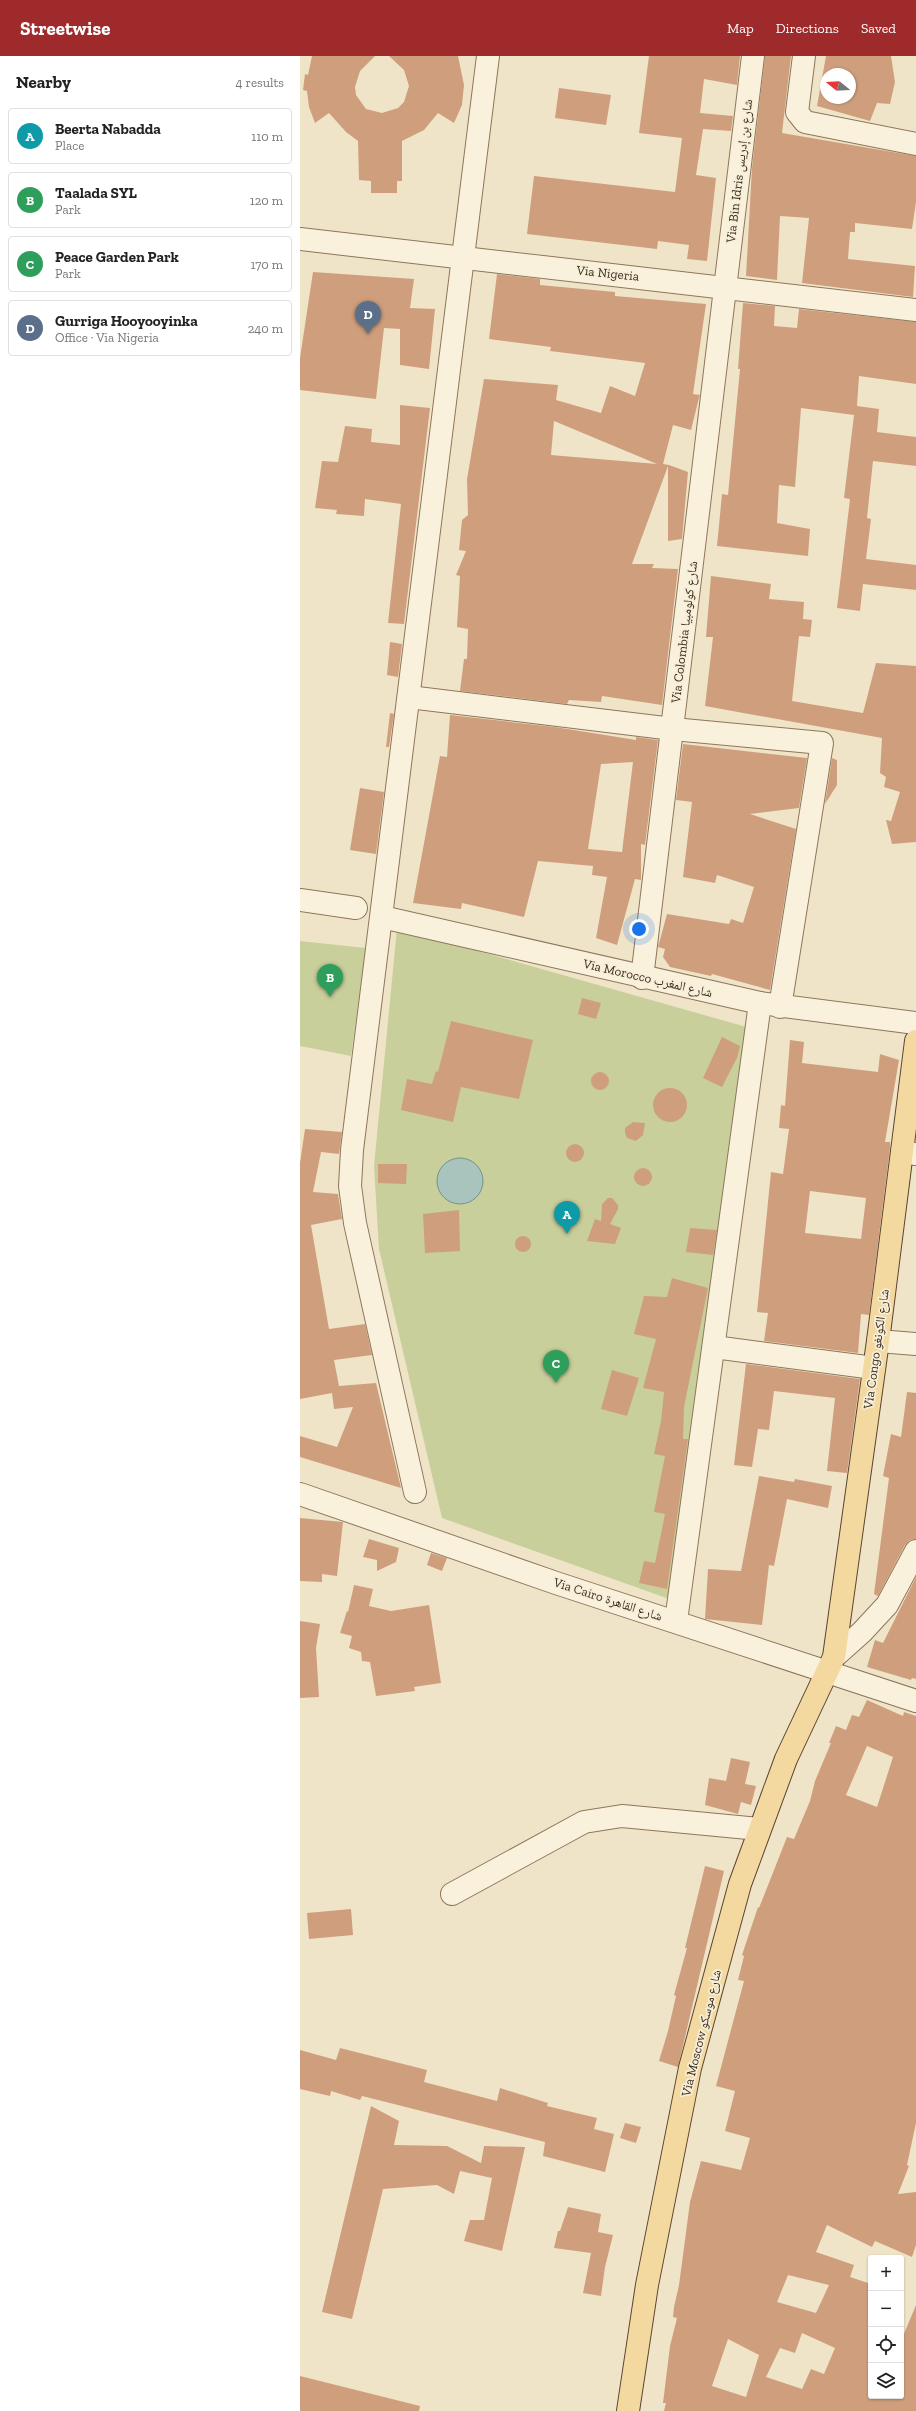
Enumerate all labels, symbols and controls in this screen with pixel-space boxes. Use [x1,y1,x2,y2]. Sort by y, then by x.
text: Streetwise [20,17,110,40]
text: Map [727,20,754,37]
text: Directions [776,20,839,37]
text: Saved [861,20,896,37]
north arrow [820,68,856,104]
text: Nearby [16,72,71,92]
text: 4 results [236,75,284,90]
street label: Via Bin Idris شارع بن إدريس [723,98,757,245]
text: Beerta Nabadda [55,120,161,138]
text: A [26,129,34,144]
text: 110 m [251,129,283,144]
text: Place [55,138,84,153]
text: Taalada SYL [55,184,137,202]
text: B [26,193,34,208]
text: 120 m [250,193,283,208]
text: Park [55,202,81,217]
text: Peace Garden Park [55,248,179,266]
text: C [26,257,34,272]
text: 170 m [250,257,283,272]
street label: Via Nigeria [575,262,641,284]
text: Park [55,266,81,281]
pin: D [355,301,381,334]
text: Gurriga Hooyooyinka [55,312,198,330]
text: D [25,321,35,336]
text: 240 m [248,321,283,336]
text: Office · Via Nigeria [55,330,159,345]
street label: Via Colombia شارع كولومبيا [668,560,702,705]
your location [629,919,649,939]
street label: Via Morocco شارع المغرب [580,956,714,1002]
pin: B [317,964,343,997]
pin: A [554,1201,580,1234]
street label: Via Congo شارع الكونغو [860,1288,894,1411]
pin: C [543,1350,569,1383]
street label: Via Cairo شارع القاهرة [550,1574,664,1626]
street label: Via Moscow شارع موسكو [678,1968,726,2099]
map controls [868,2255,904,2399]
button: + [868,2255,904,2291]
button: − [868,2291,904,2327]
button: locate [868,2327,904,2363]
button: layers [868,2363,904,2399]

